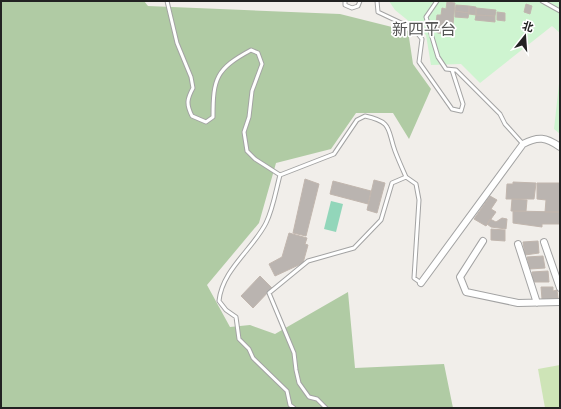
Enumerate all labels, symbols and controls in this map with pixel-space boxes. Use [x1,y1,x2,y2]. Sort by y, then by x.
north arrow [505,16,545,56]
text: 北 [521,20,535,34]
district label: 新四平台 [392,21,456,38]

